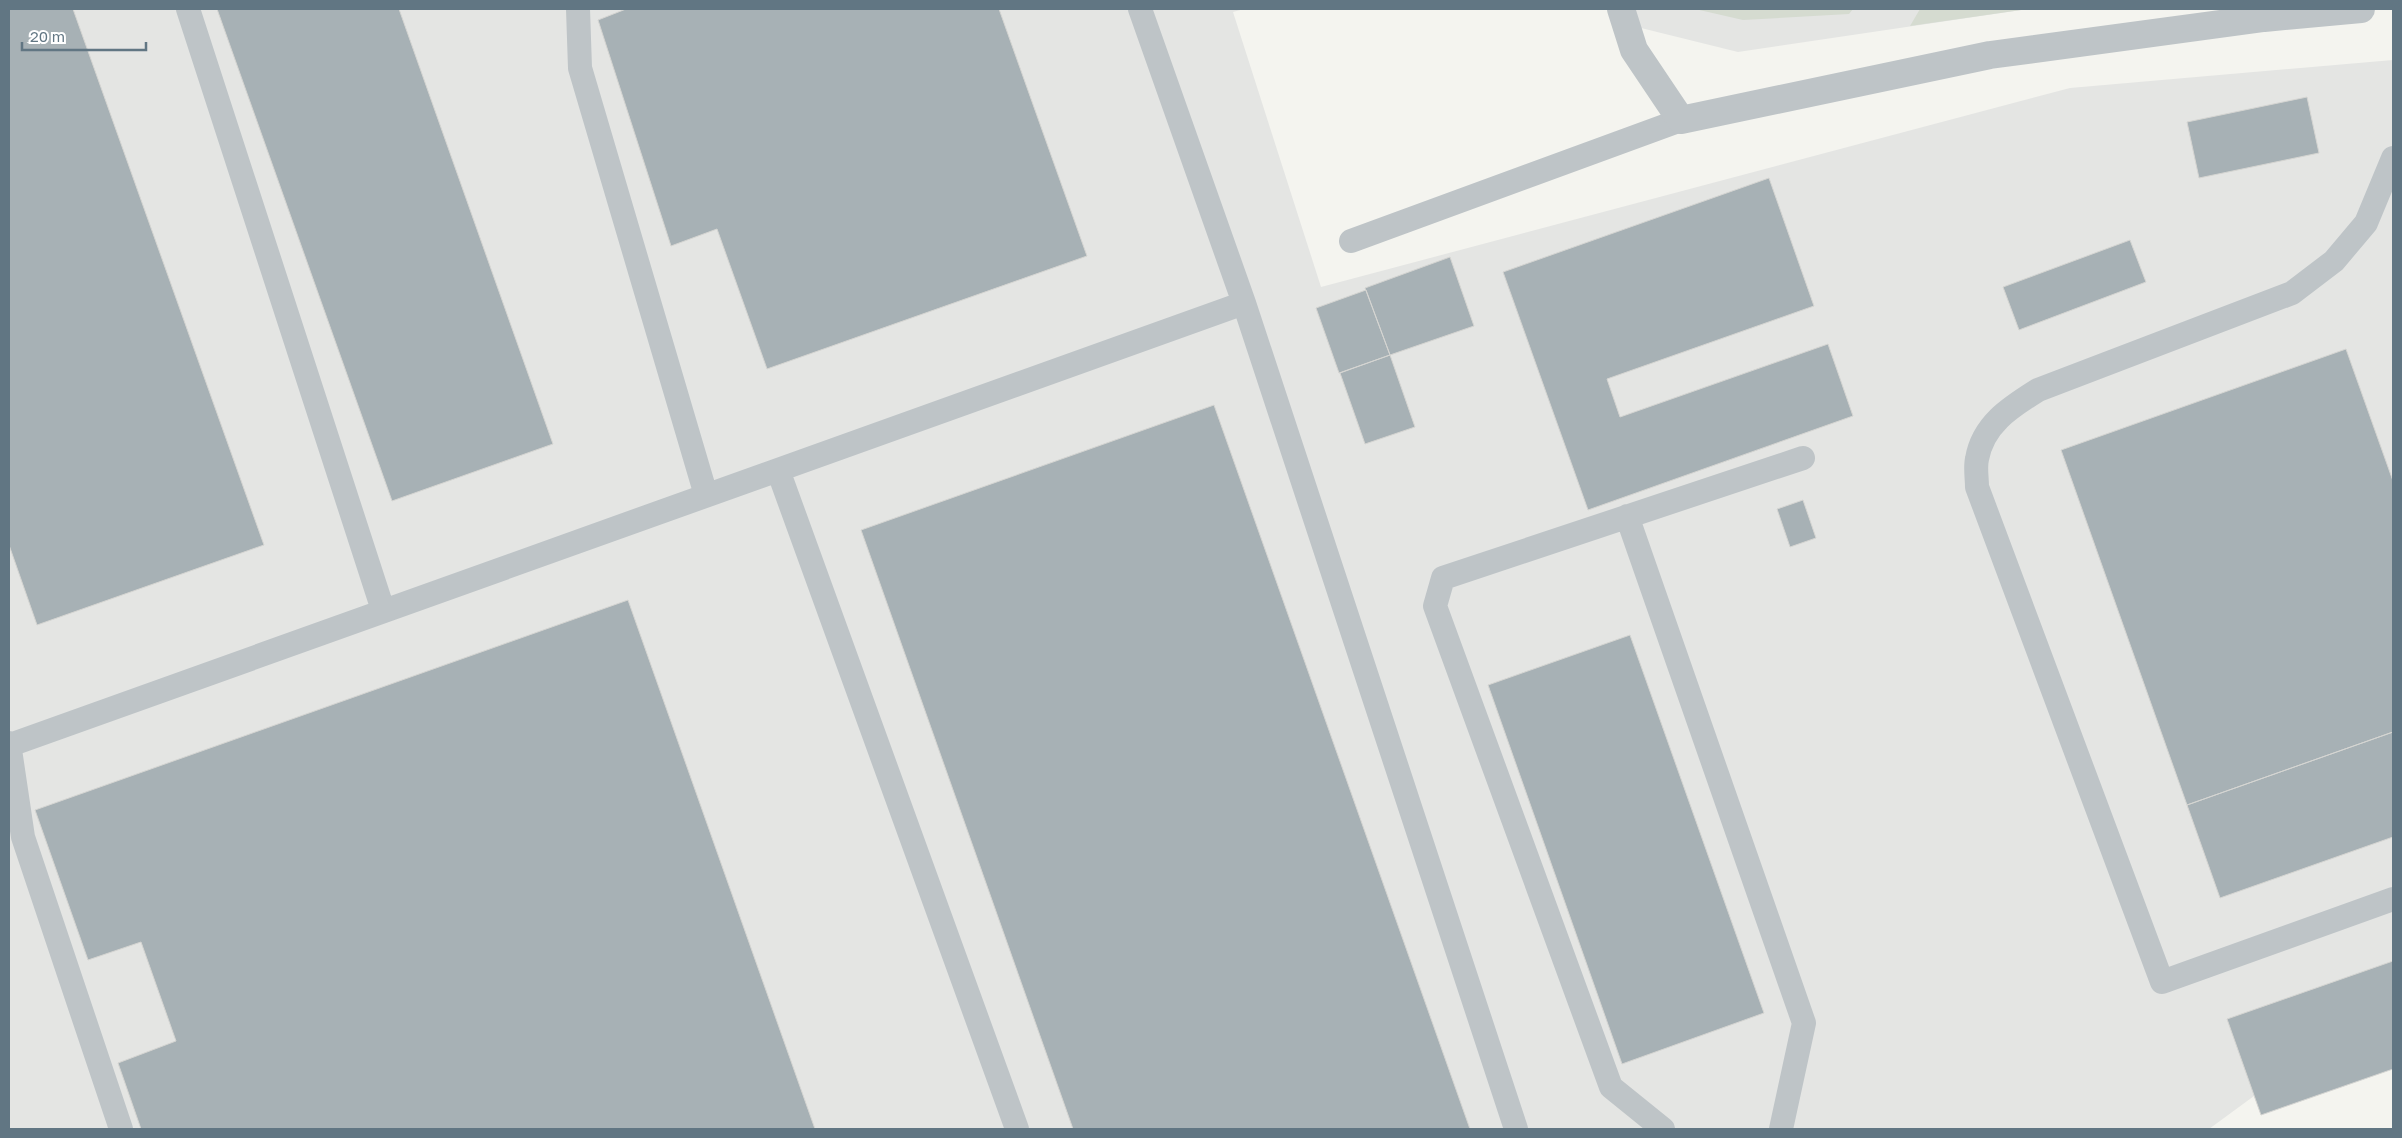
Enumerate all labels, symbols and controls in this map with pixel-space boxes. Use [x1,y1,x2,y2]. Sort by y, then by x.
scale bar [22,20,146,52]
text: 20 m [30,27,65,45]

